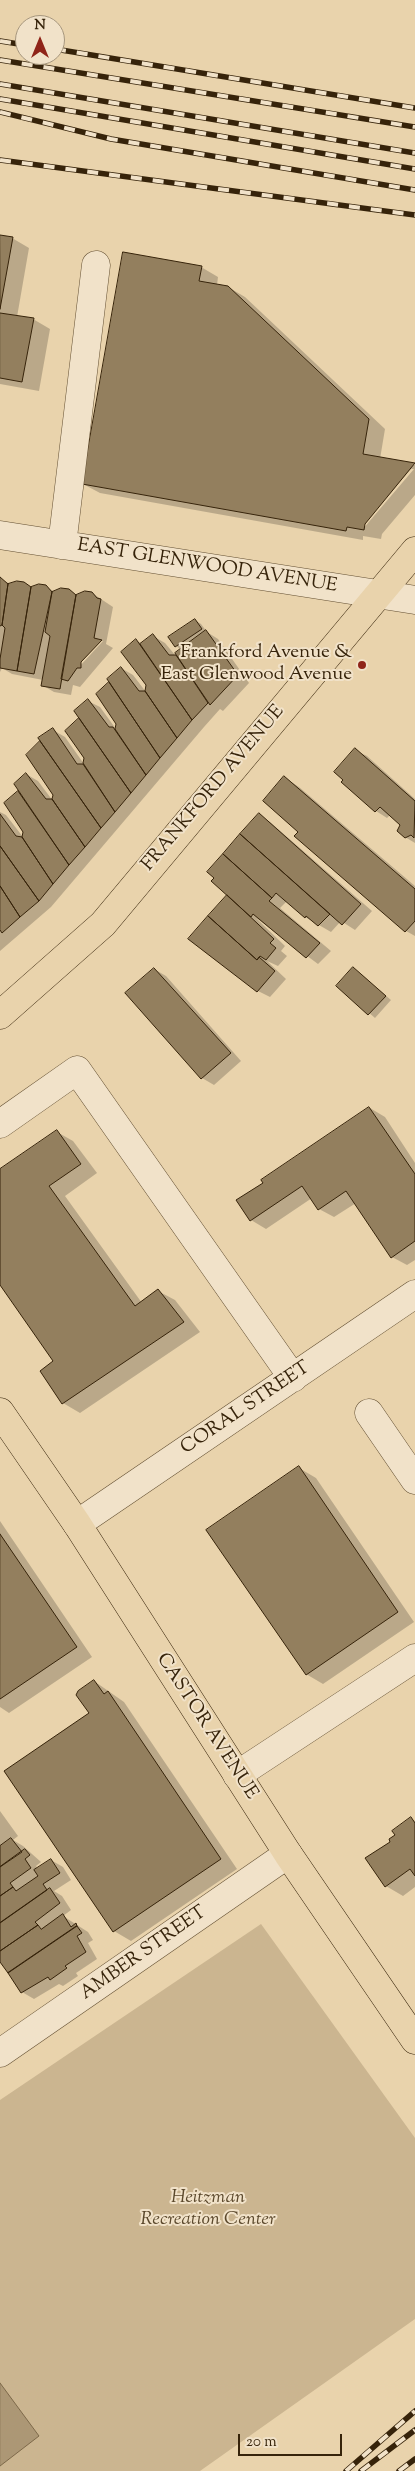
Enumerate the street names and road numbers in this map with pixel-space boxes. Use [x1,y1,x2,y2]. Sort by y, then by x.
street label: EAST GLENWOOD AVENUE [75,535,339,599]
street label: FRANKFORD AVENUE [138,701,290,877]
street label: CORAL STREET [177,1357,315,1461]
street label: CASTOR AVENUE [150,1650,262,1804]
street label: AMBER STREET [77,1902,211,2006]

